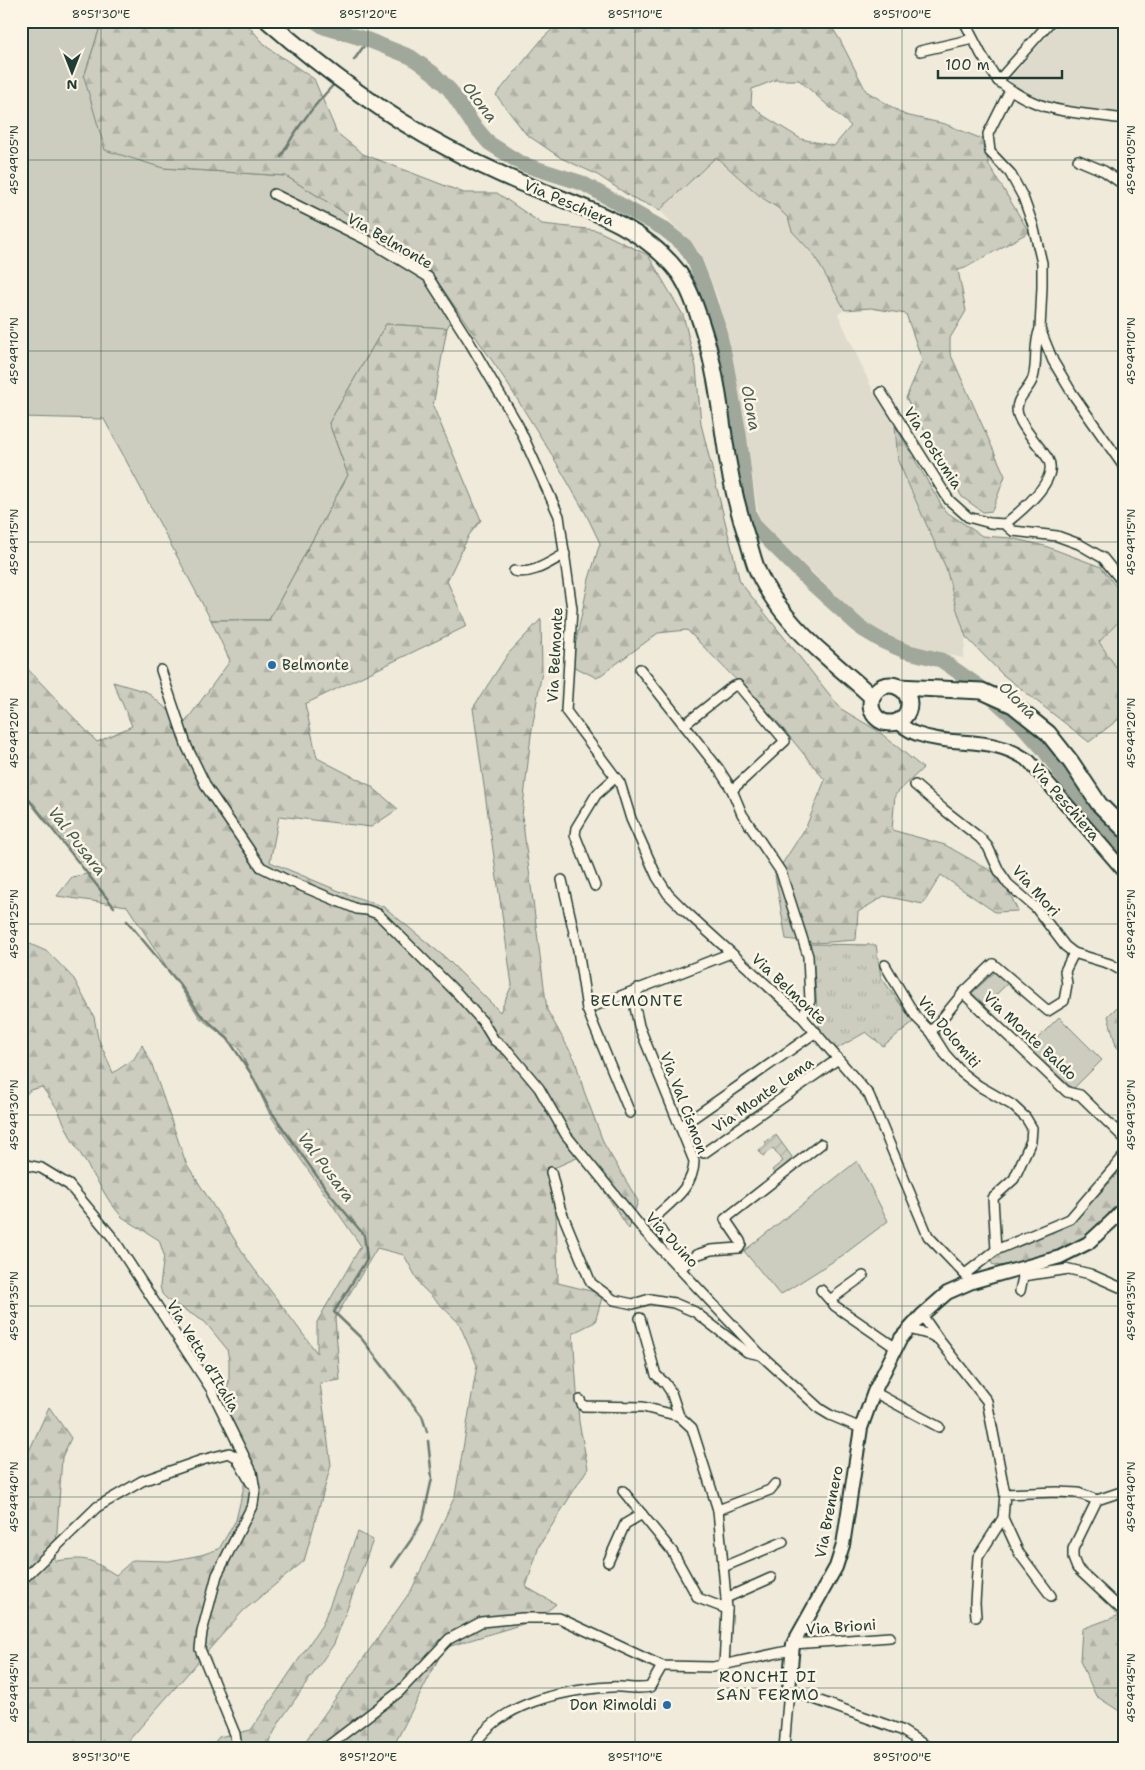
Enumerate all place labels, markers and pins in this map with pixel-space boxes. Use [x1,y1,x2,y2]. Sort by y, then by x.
place label: Belmonte [282,655,349,675]
marker: Belmonte [266,659,278,671]
place label: Don Rimoldi [570,1695,657,1715]
marker: Don Rimoldi [661,1699,673,1711]

